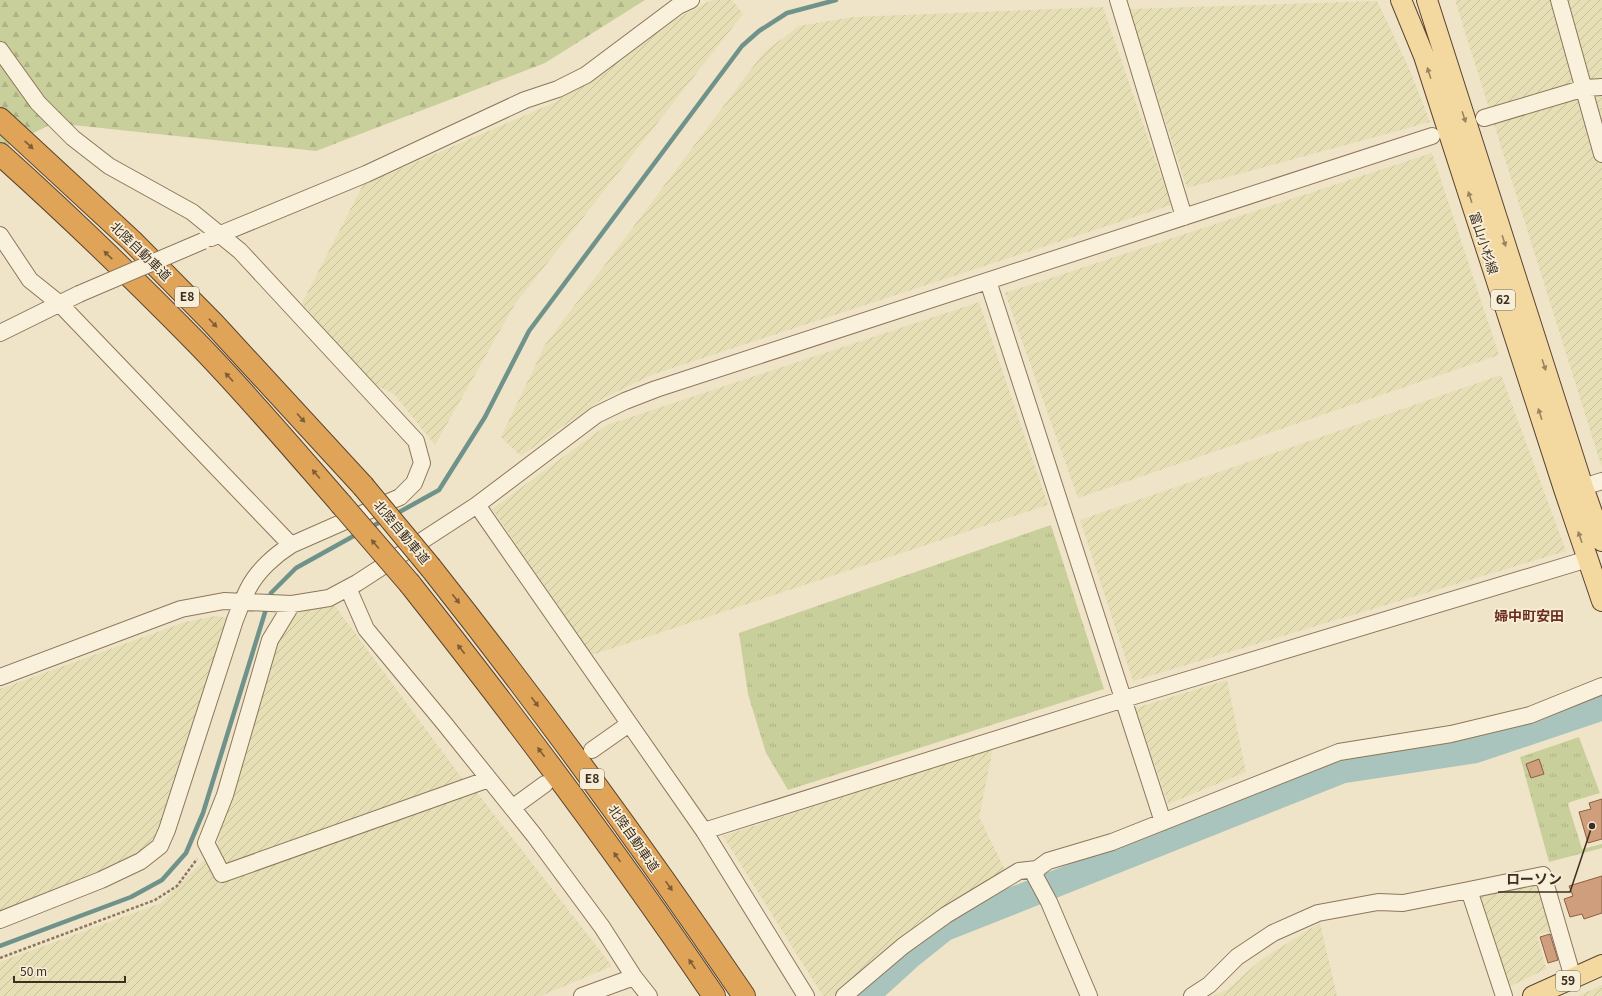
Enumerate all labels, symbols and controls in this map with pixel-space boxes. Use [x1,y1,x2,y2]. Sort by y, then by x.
one-way arrow [1426,67,1432,79]
one-way arrow [1461,111,1467,123]
one-way arrow [24,141,34,150]
one-way arrow [1466,191,1472,203]
street label: 富山小杉線 [1465,209,1504,277]
street label: 北陸自動車道 [107,217,176,285]
one-way arrow [1501,235,1507,247]
one-way arrow [103,250,113,260]
road number: E8 [175,287,199,307]
road number: 62 [1491,290,1515,310]
one-way arrow [208,318,218,328]
one-way arrow [1541,359,1547,371]
one-way arrow [224,372,233,383]
one-way arrow [1536,408,1542,420]
one-way arrow [297,413,306,423]
one-way arrow [311,469,320,479]
street label: 北陸自動車道 [370,496,435,568]
one-way arrow [1577,531,1583,543]
one-way arrow [371,538,380,549]
one-way arrow [451,593,460,604]
district label: 婦中町安田 [1494,605,1564,625]
one-way arrow [457,644,466,655]
one-way arrow [531,696,539,707]
one-way arrow [537,747,545,757]
road number: E8 [580,769,604,789]
street label: 北陸自動車道 [604,800,665,875]
one-way arrow [613,852,621,862]
callout: ローソン [1498,866,1570,892]
text: ローソン [1506,868,1562,888]
one-way arrow [665,881,673,892]
scale bar [14,958,125,984]
one-way arrow [688,958,696,969]
text: 50 m [20,962,47,979]
road number: 59 [1556,971,1580,991]

